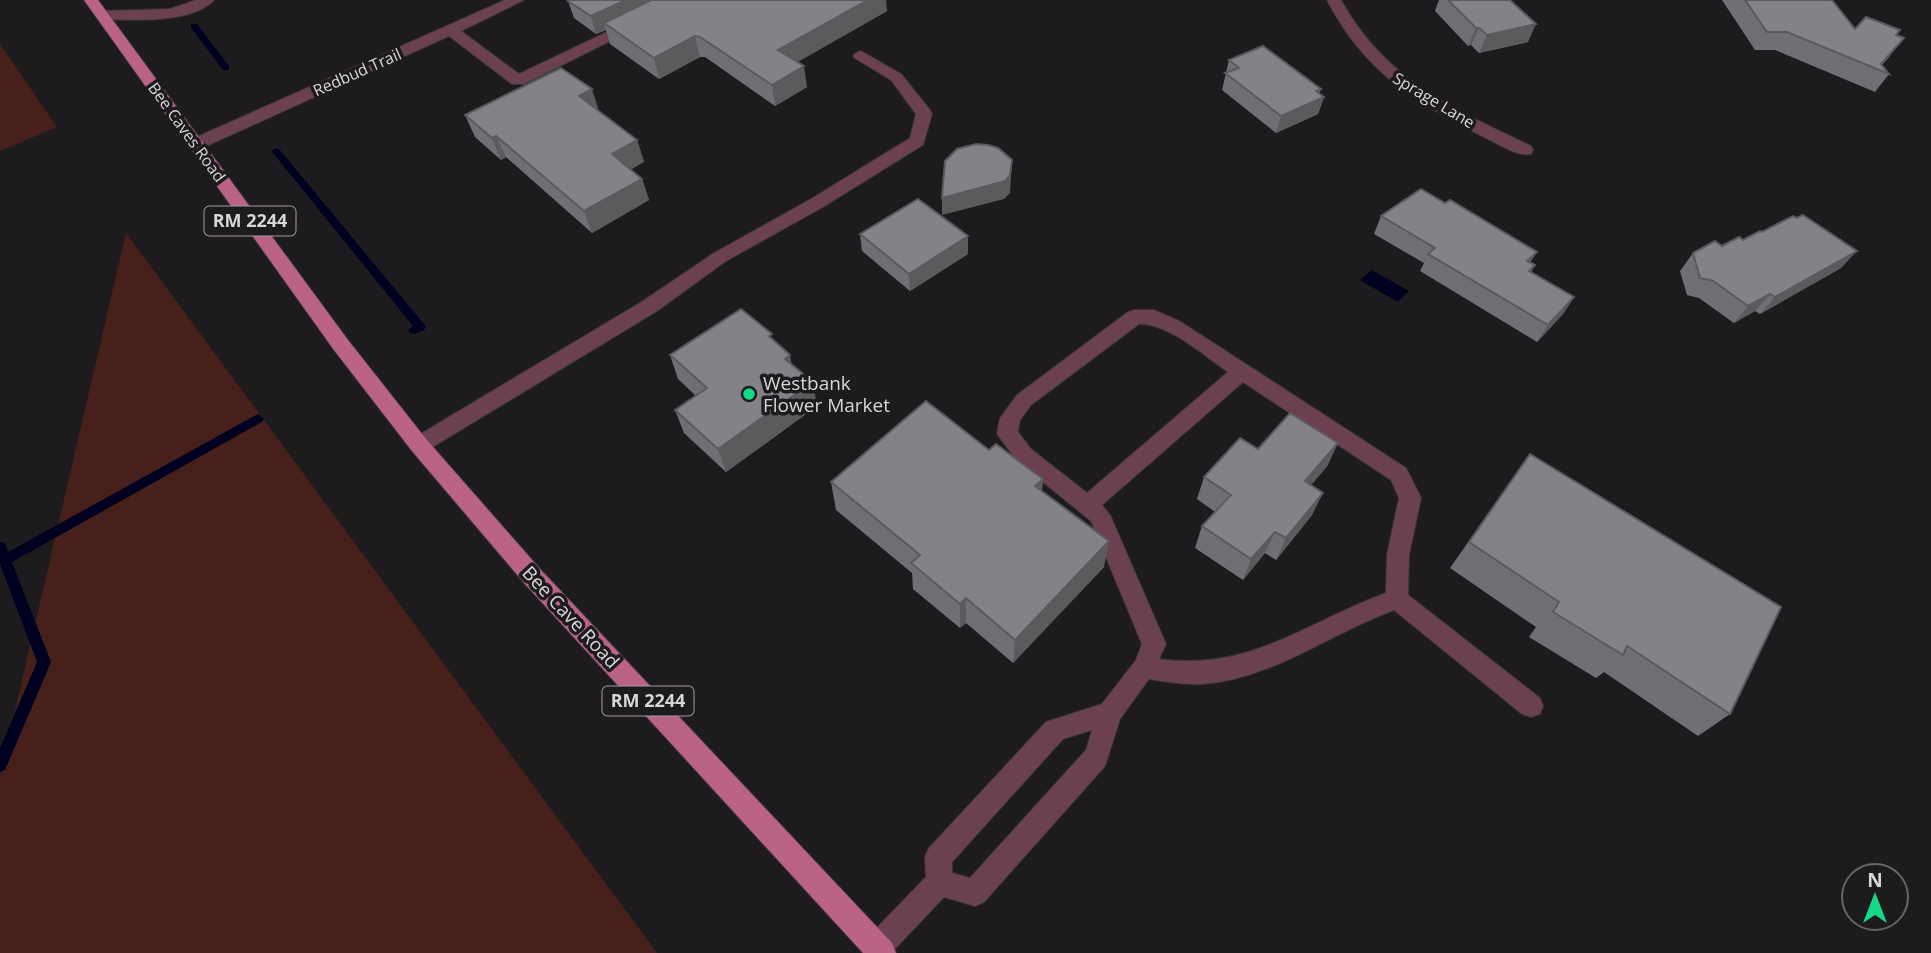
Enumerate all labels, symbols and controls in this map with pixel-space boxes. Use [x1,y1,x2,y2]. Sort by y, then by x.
street label: Redbud Trail [309,43,405,101]
street label: Sprage Lane [1389,67,1479,133]
street label: Bee Caves Road [143,78,231,186]
road number: RM 2244 [204,206,296,236]
place label: Westbank Flower Market [763,370,890,418]
marker: Westbank Flower Market [741,386,757,402]
street label: Bee Cave Road [517,560,625,674]
road number: RM 2244 [602,686,694,716]
north arrow [1840,862,1910,932]
text: N [1867,867,1883,893]

